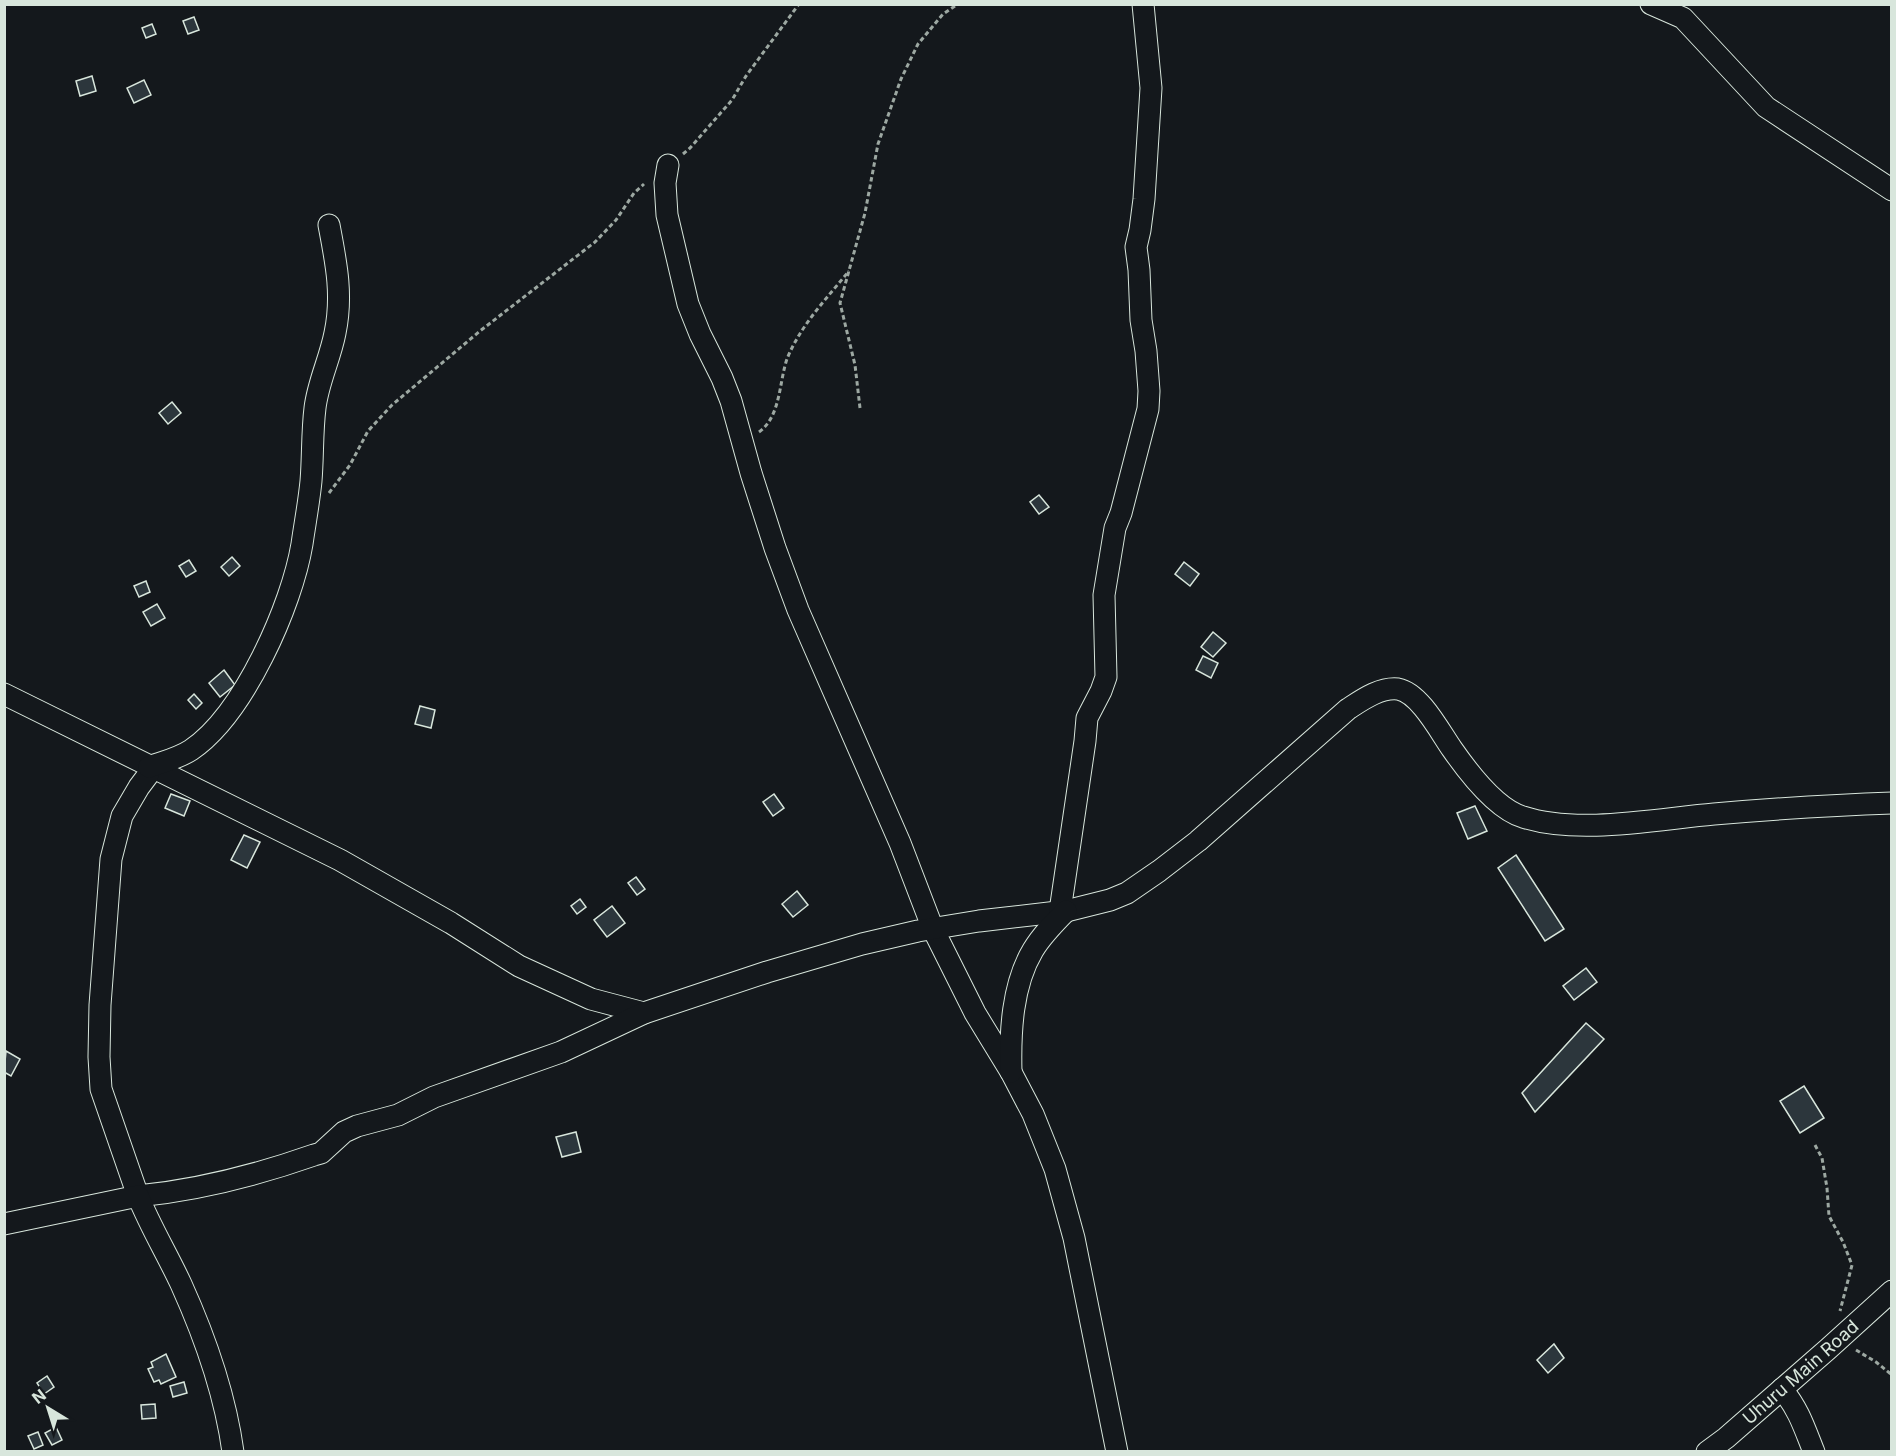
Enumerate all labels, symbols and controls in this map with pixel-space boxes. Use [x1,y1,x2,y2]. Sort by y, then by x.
street label: Uhuru Main Road [1738,1316,1863,1429]
north arrow [18,1378,78,1438]
text: N [28,1385,50,1408]

